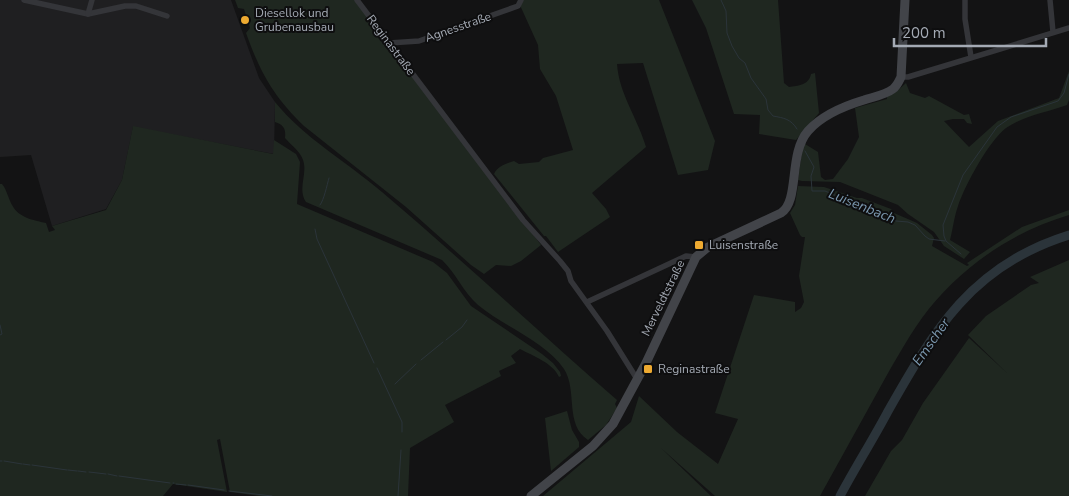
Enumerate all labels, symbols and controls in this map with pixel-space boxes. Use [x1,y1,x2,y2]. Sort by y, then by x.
place label: Diesellok und Grubenausbau [255,5,334,35]
street label: Agnesstraße [423,8,493,46]
street label: Reginastraße [363,12,419,78]
marker: Diesellok und Grubenausbau [239,14,251,26]
scale bar [894,15,1046,47]
text: 200 m [902,23,946,43]
water label: Luisenbach [826,184,898,228]
place label: Luisenstraße [709,237,778,253]
marker: Luisenstraße [693,239,705,251]
street label: Merveldtstraße [638,257,688,339]
water label: Emscher [908,314,955,369]
place label: Reginastraße [658,361,730,377]
marker: Reginastraße [642,363,654,375]

